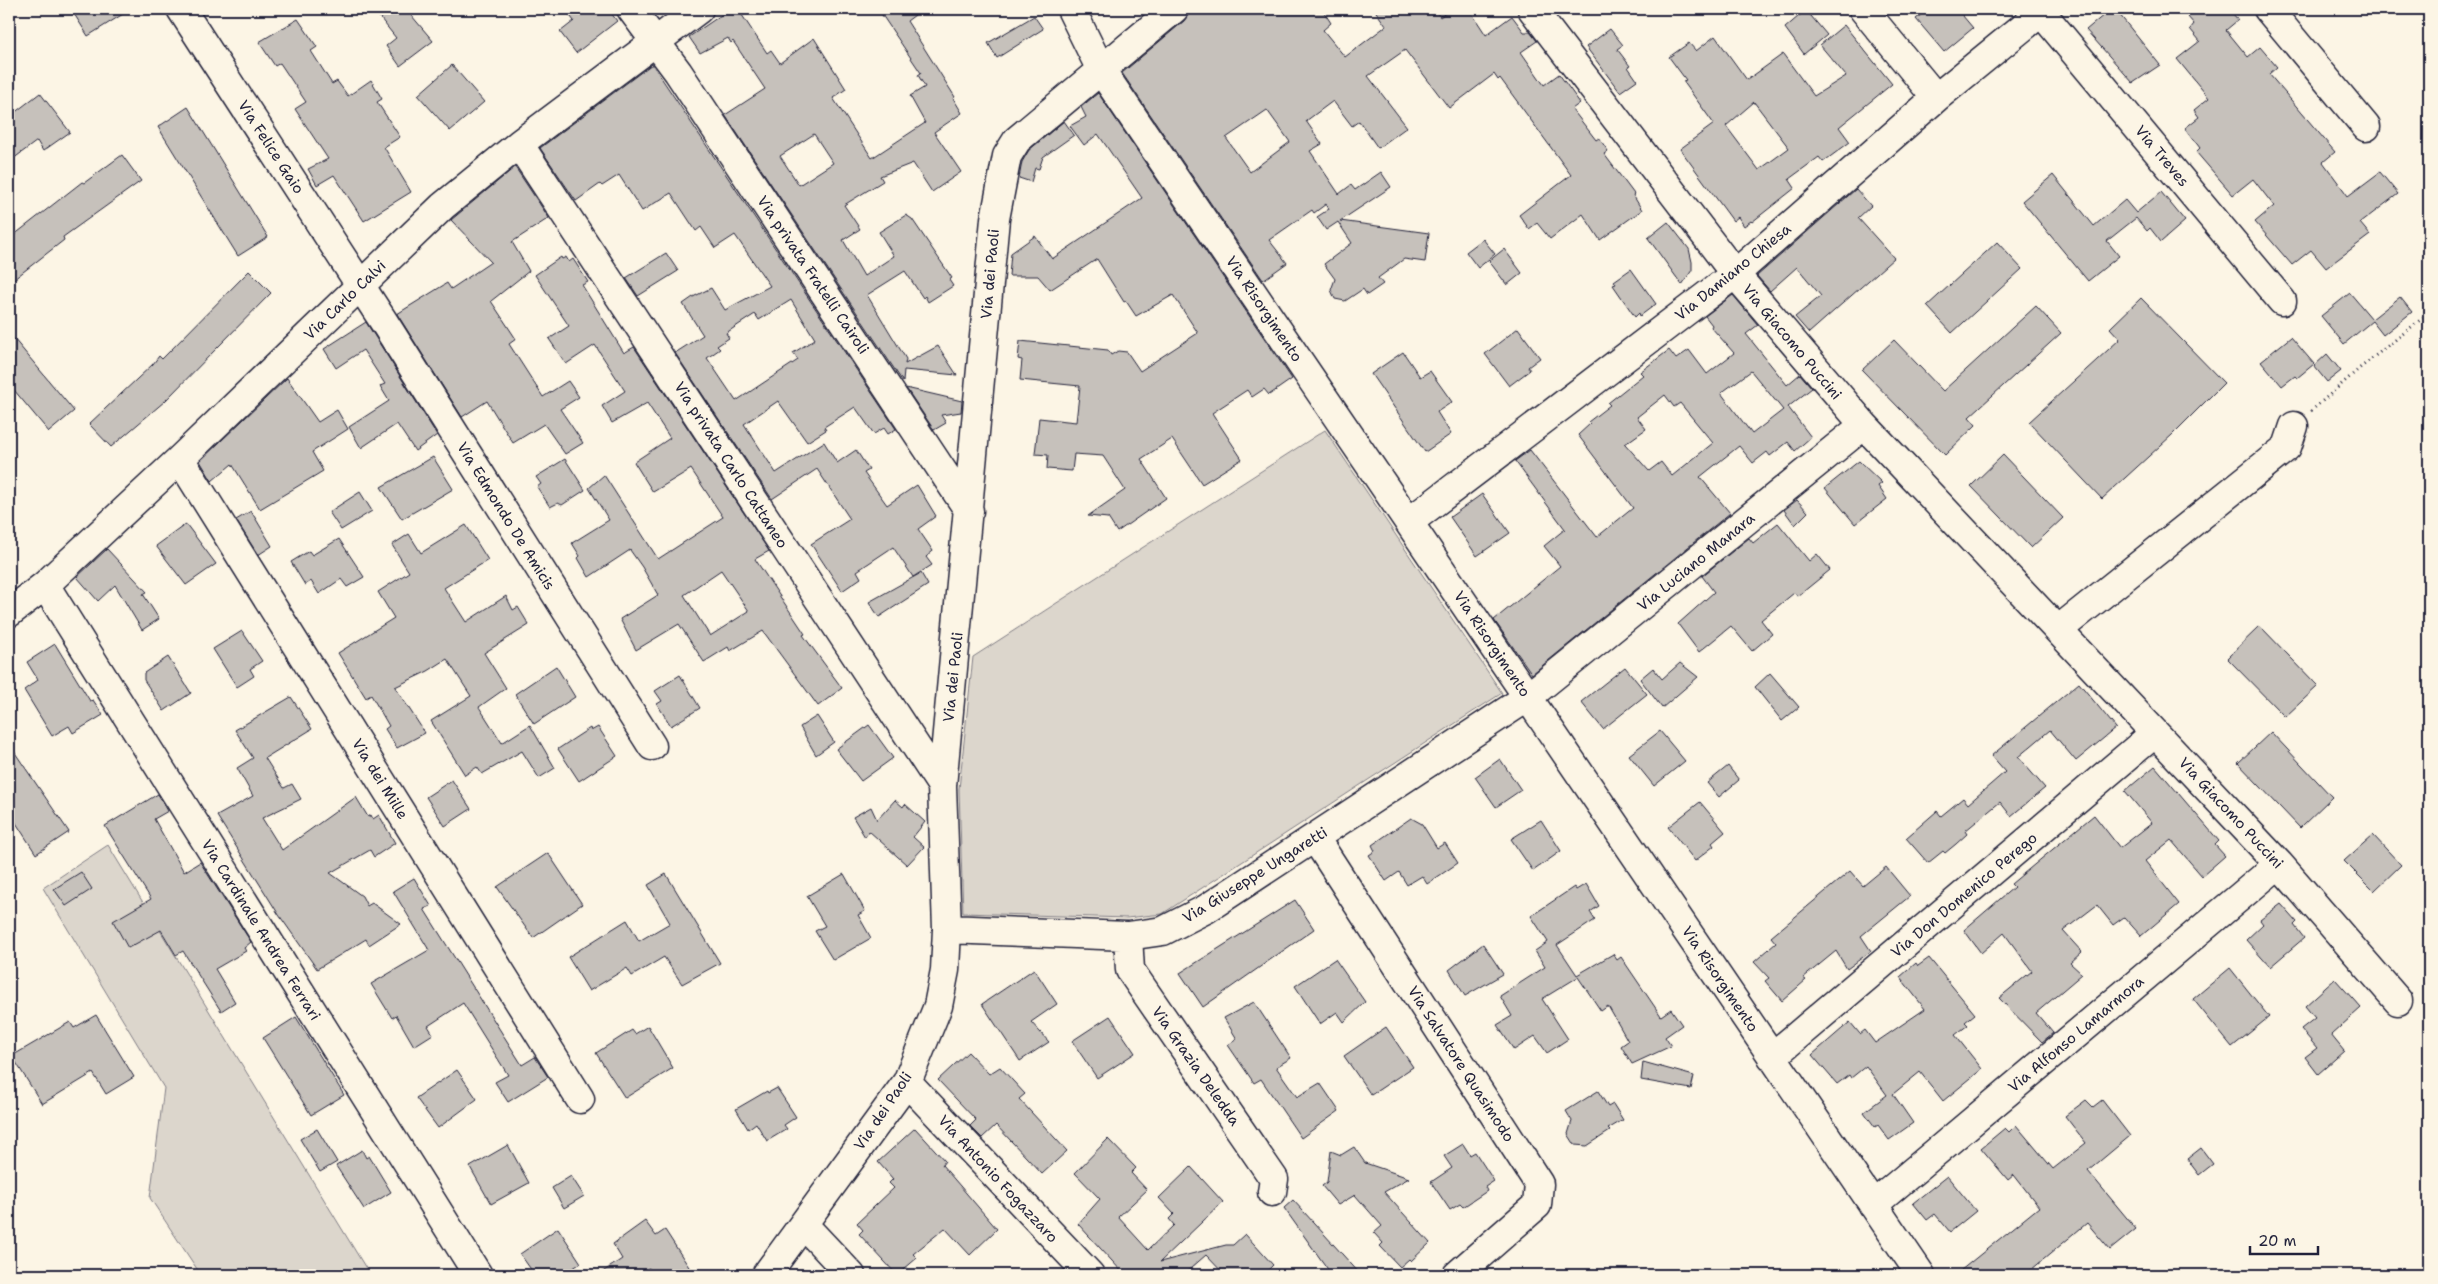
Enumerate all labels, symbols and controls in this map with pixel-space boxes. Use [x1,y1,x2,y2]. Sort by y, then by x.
street label: Via Felice Gaio [233,96,309,198]
street label: Via Treves [2130,121,2194,191]
street label: Via privata Fratelli Cairoli [752,192,874,358]
street label: Via Damiano Chiesa [1671,219,1796,325]
street label: Via dei Paoli [976,228,1004,320]
street label: Via Risorgimento [1221,252,1307,366]
street label: Via Carlo Calvi [300,256,390,344]
street label: Via Giacomo Puccini [1738,280,1846,404]
street label: Via privata Carlo Cattaneo [670,378,792,552]
street label: Via Edmondo De Amicis [452,438,560,594]
street label: Via Luciano Manara [1633,508,1760,616]
street label: Via Risorgimento [1449,587,1535,701]
street label: Via dei Paoli [938,631,968,723]
street label: Via dei Mille [347,735,413,823]
street label: Via Giacomo Puccini [2174,753,2288,873]
street label: Via Giuseppe Ungaretti [1179,822,1331,928]
street label: Via Don Domenico Perego [1887,828,2041,962]
street label: Via Cardinale Andrea Ferrari [197,836,325,1024]
street label: Via Risorgimento [1677,922,1763,1036]
street label: Via Alfonso Lamarmora [2004,971,2149,1097]
street label: Via Salvatore Quasimodo [1403,982,1519,1146]
street label: Via Grazia Deledda [1147,1002,1245,1130]
street label: Via dei Paoli [849,1068,917,1154]
street label: Via Antonio Fogazzaro [933,1111,1063,1247]
scale bar [2250,1224,2318,1256]
text: 20 m [2258,1231,2297,1251]

